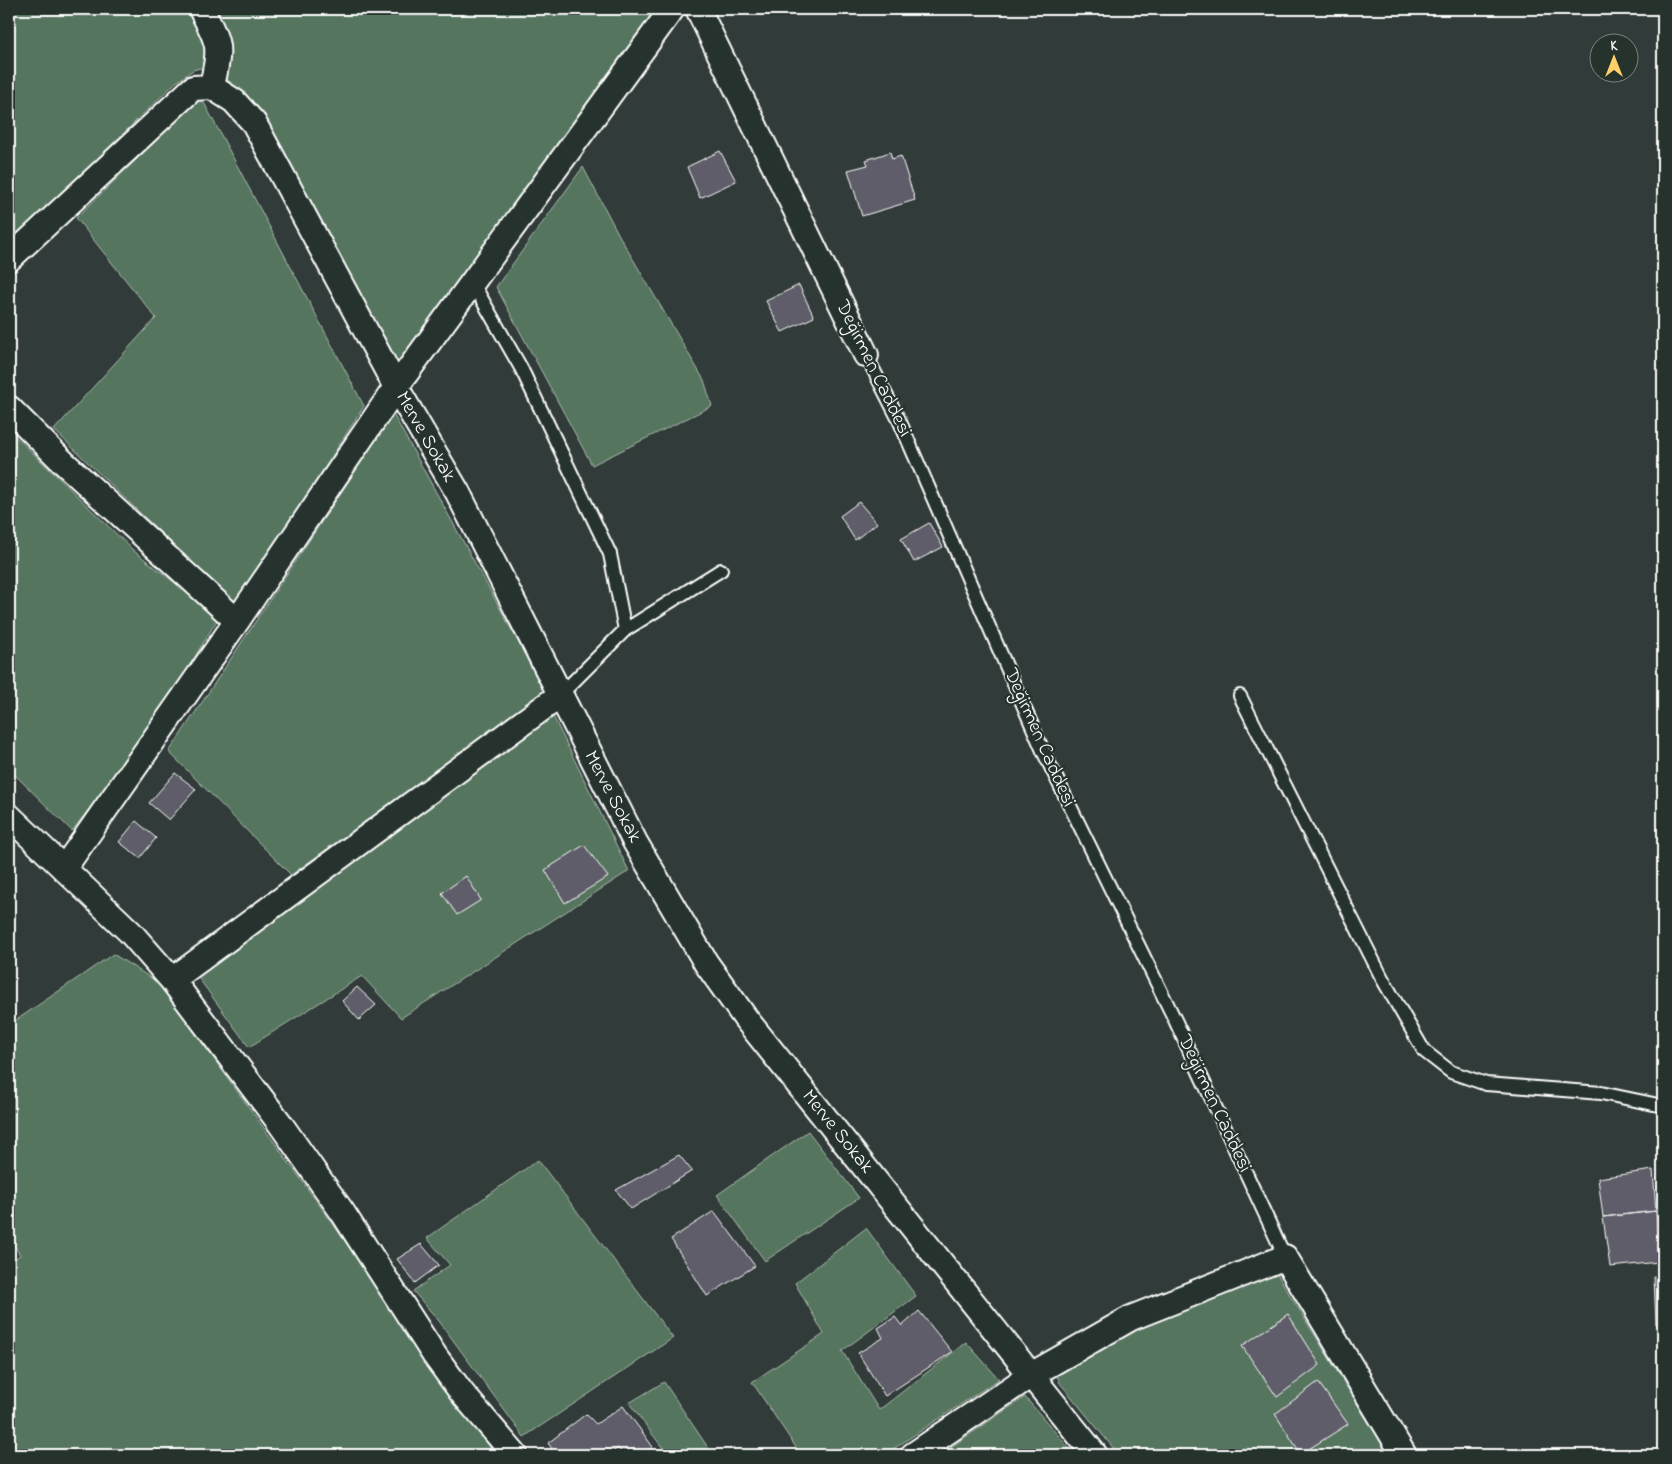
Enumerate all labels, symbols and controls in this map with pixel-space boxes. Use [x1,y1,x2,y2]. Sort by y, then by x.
north arrow [1590,32,1640,82]
text: K [1611,36,1619,57]
street label: Değirmen Caddesi [826,295,919,443]
street label: Merve Sokak [387,386,463,488]
street label: Değirmen Caddesi [994,663,1083,812]
street label: Merve Sokak [576,746,649,848]
street label: Değirmen Caddesi [1168,1030,1259,1178]
street label: Merve Sokak [794,1084,880,1180]

